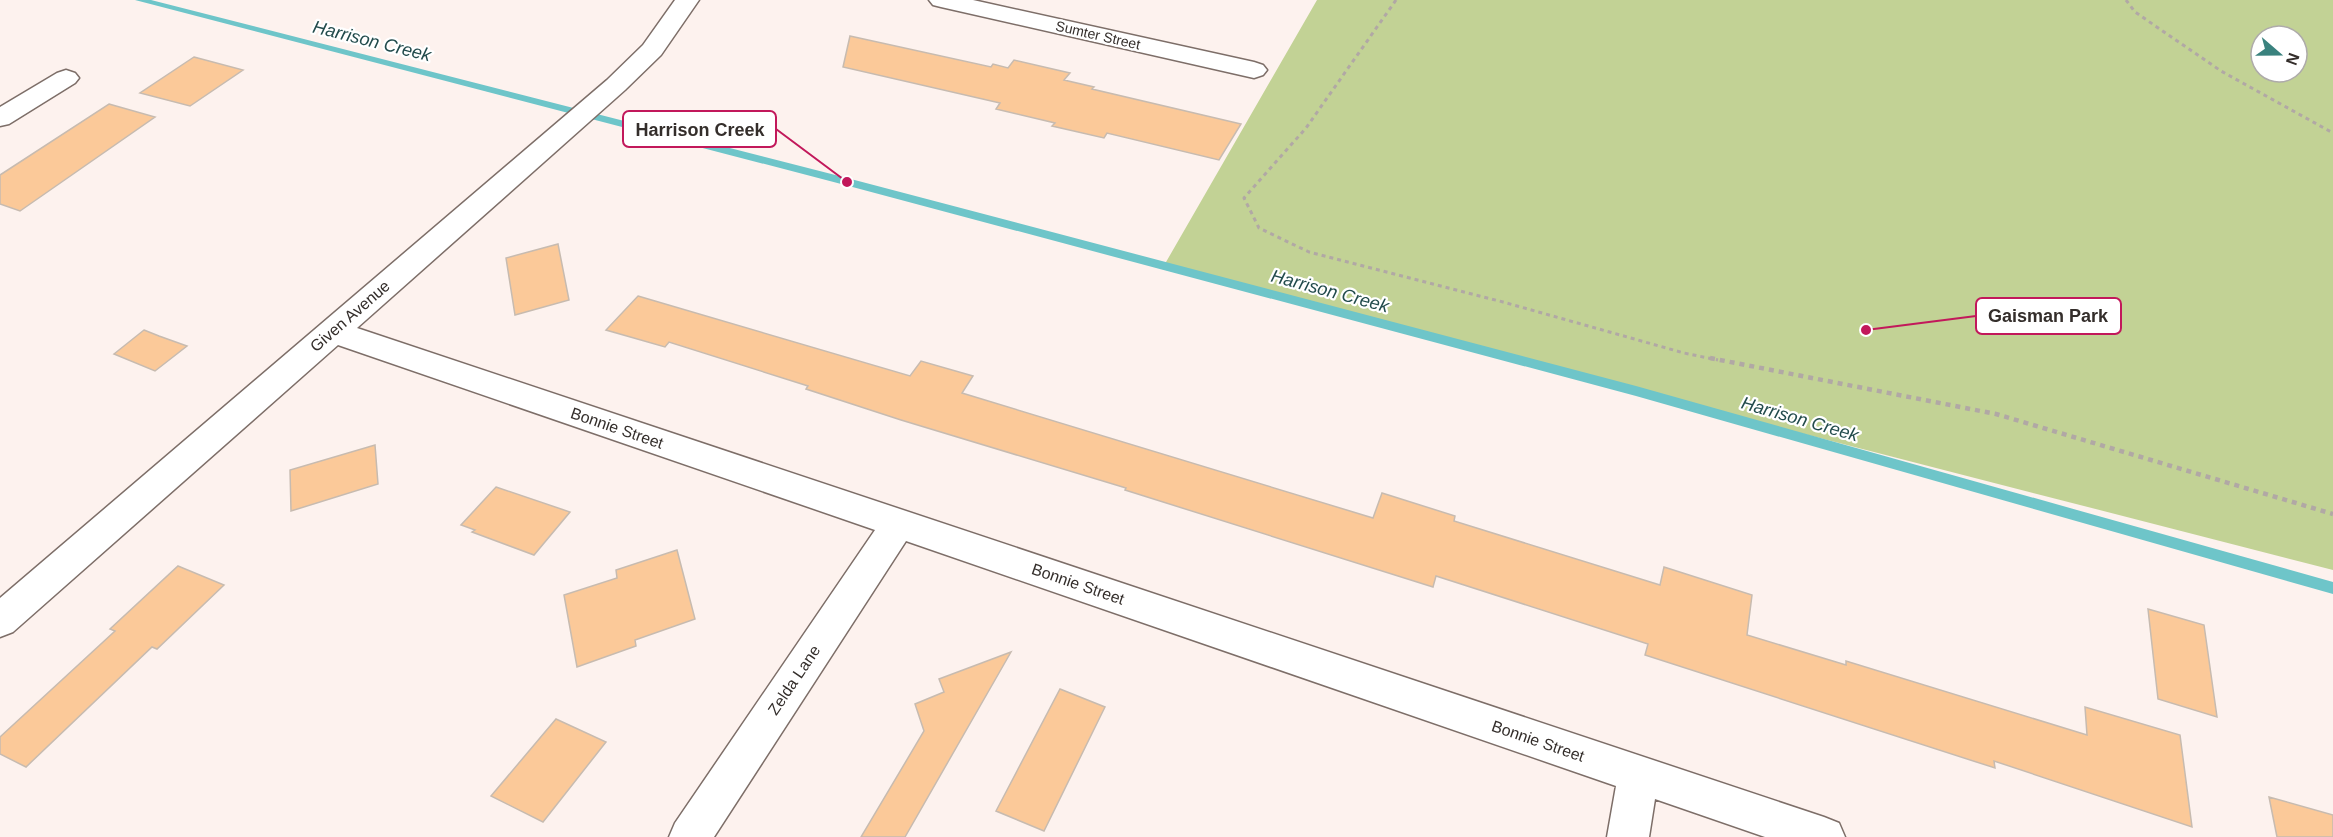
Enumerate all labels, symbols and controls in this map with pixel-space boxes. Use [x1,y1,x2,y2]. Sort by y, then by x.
water label: Harrison Creek [311,17,434,66]
street label: Sumter Street [1054,17,1142,53]
north arrow [2249,24,2309,84]
text: N [2283,51,2303,67]
callout: Harrison Creek [623,111,776,147]
text: Harrison Creek [635,120,766,140]
water label: Harrison Creek [1269,266,1392,317]
street label: Given Avenue [307,277,393,355]
callout: Gaisman Park [1976,298,2121,334]
text: Gaisman Park [1988,306,2109,326]
water label: Harrison Creek [1739,393,1862,446]
street label: Bonnie Street [568,404,666,452]
street label: Bonnie Street [1029,560,1127,608]
street label: Zelda Lane [765,642,823,718]
street label: Bonnie Street [1489,717,1587,765]

